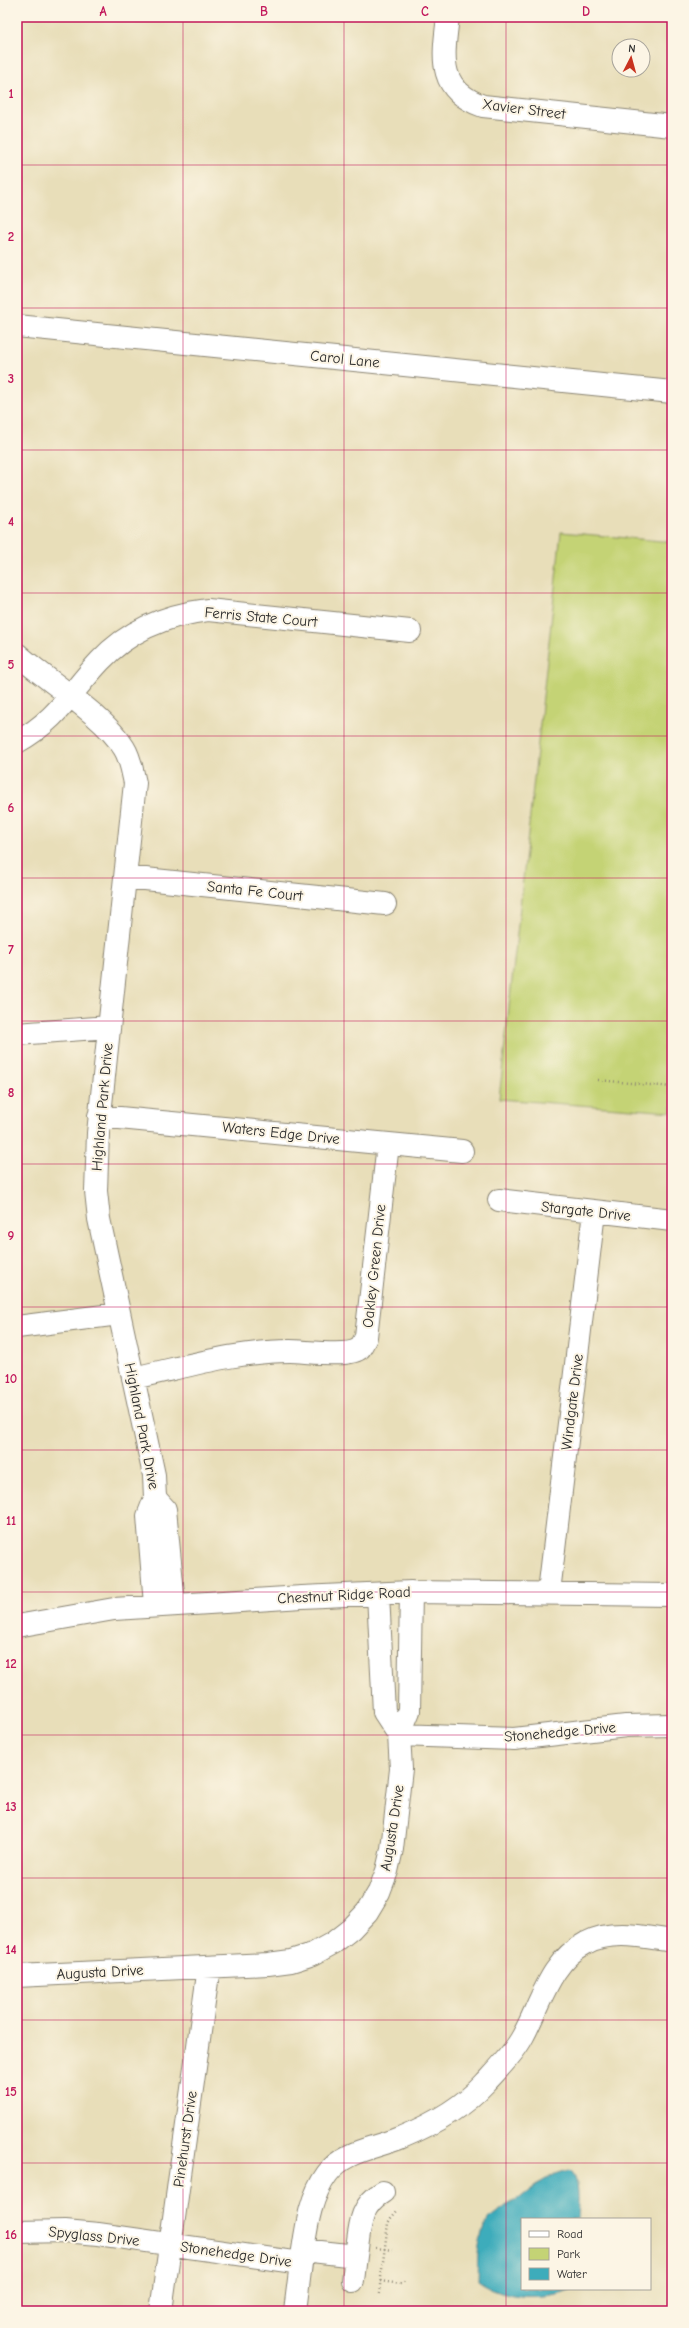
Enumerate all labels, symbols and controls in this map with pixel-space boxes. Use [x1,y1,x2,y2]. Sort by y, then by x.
text: A [99,4,107,19]
text: B [260,4,268,19]
text: C [421,4,429,19]
text: D [582,4,590,19]
north arrow [611,38,651,78]
text: N [628,42,636,55]
text: 1 [8,86,14,101]
street label: Xavier Street [481,95,567,123]
text: 2 [8,229,14,244]
street label: Carol Lane [309,346,381,372]
text: 3 [8,371,14,386]
text: 4 [8,514,14,529]
street label: Ferris State Court [204,603,319,631]
text: 5 [8,657,15,672]
text: 6 [8,800,15,815]
street label: Santa Fe Court [206,877,305,905]
text: 7 [8,942,14,957]
street label: Highland Park Drive [87,1042,117,1172]
text: 8 [8,1085,14,1100]
street label: Waters Edge Drive [221,1118,341,1148]
street label: Stargate Drive [540,1197,632,1225]
street label: Oakley Green Drive [359,1203,389,1329]
text: 9 [8,1228,15,1243]
street label: Windgate Drive [557,1352,587,1451]
street label: Highland Park Drive [121,1361,163,1491]
text: 10 [5,1371,17,1386]
text: 11 [6,1513,16,1528]
street label: Chestnut Ridge Road [277,1583,411,1607]
text: 12 [5,1656,17,1671]
street label: Stonehedge Drive [503,1718,617,1746]
street label: Augusta Drive [376,1783,408,1872]
text: 13 [5,1799,17,1814]
text: 14 [5,1942,17,1957]
street label: Augusta Drive [56,1961,144,1983]
text: 15 [5,2084,17,2099]
street label: Pinehurst Drive [169,2089,201,2188]
legend [521,2218,651,2290]
street label: Spyglass Drive [48,2222,141,2250]
text: 16 [5,2227,17,2242]
text: Road [557,2227,583,2241]
street label: Stonehedge Drive [179,2237,293,2271]
text: Park [557,2247,580,2261]
text: Water [557,2267,587,2281]

